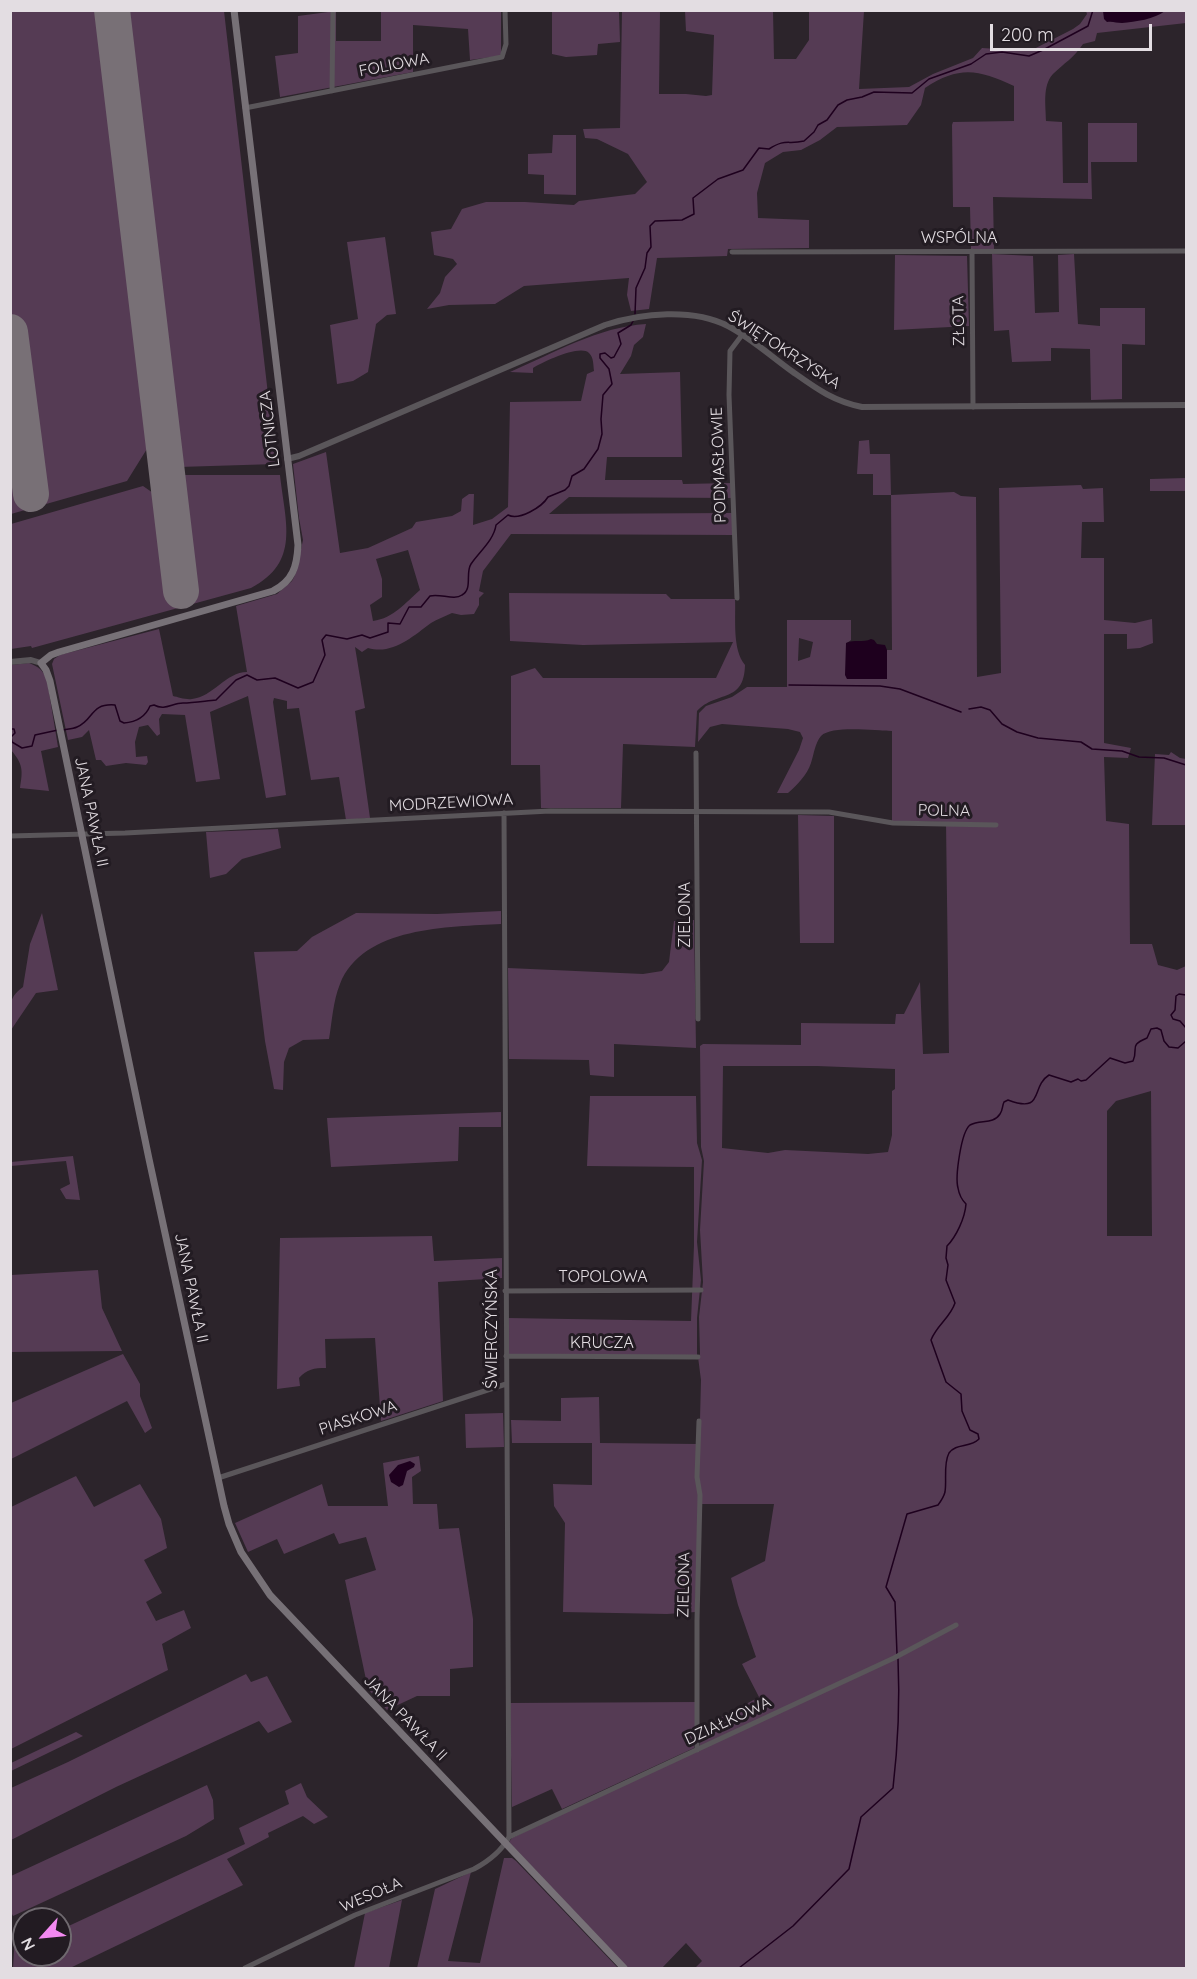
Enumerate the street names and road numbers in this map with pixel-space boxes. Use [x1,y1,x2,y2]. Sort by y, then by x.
street label: FOLIOWA [357,49,431,81]
street label: WSPÓLNA [921,228,997,248]
street label: ZŁOTA [949,295,969,347]
street label: ŚWIĘTOKRZYSKA [724,307,844,393]
street label: LOTNICZA [256,390,284,468]
street label: PODMASŁOWIE [707,407,731,523]
street label: JANA PAWŁA II [70,755,112,869]
street label: MODRZEWIOWA [388,790,514,816]
street label: POLNA [918,801,970,821]
street label: ZIELONA [675,882,695,948]
street label: JANA PAWŁA II [170,1231,212,1345]
street label: TOPOLOWA [558,1267,648,1287]
street label: ŚWIERCZYŃSKA [482,1269,502,1389]
street label: KRUCZA [570,1333,634,1353]
street label: PIASKOWA [317,1396,399,1440]
street label: ZIELONA [674,1552,694,1618]
street label: JANA PAWŁA II [359,1671,451,1765]
street label: DZIAŁKOWA [682,1693,774,1749]
street label: WESOŁA [337,1873,405,1917]

